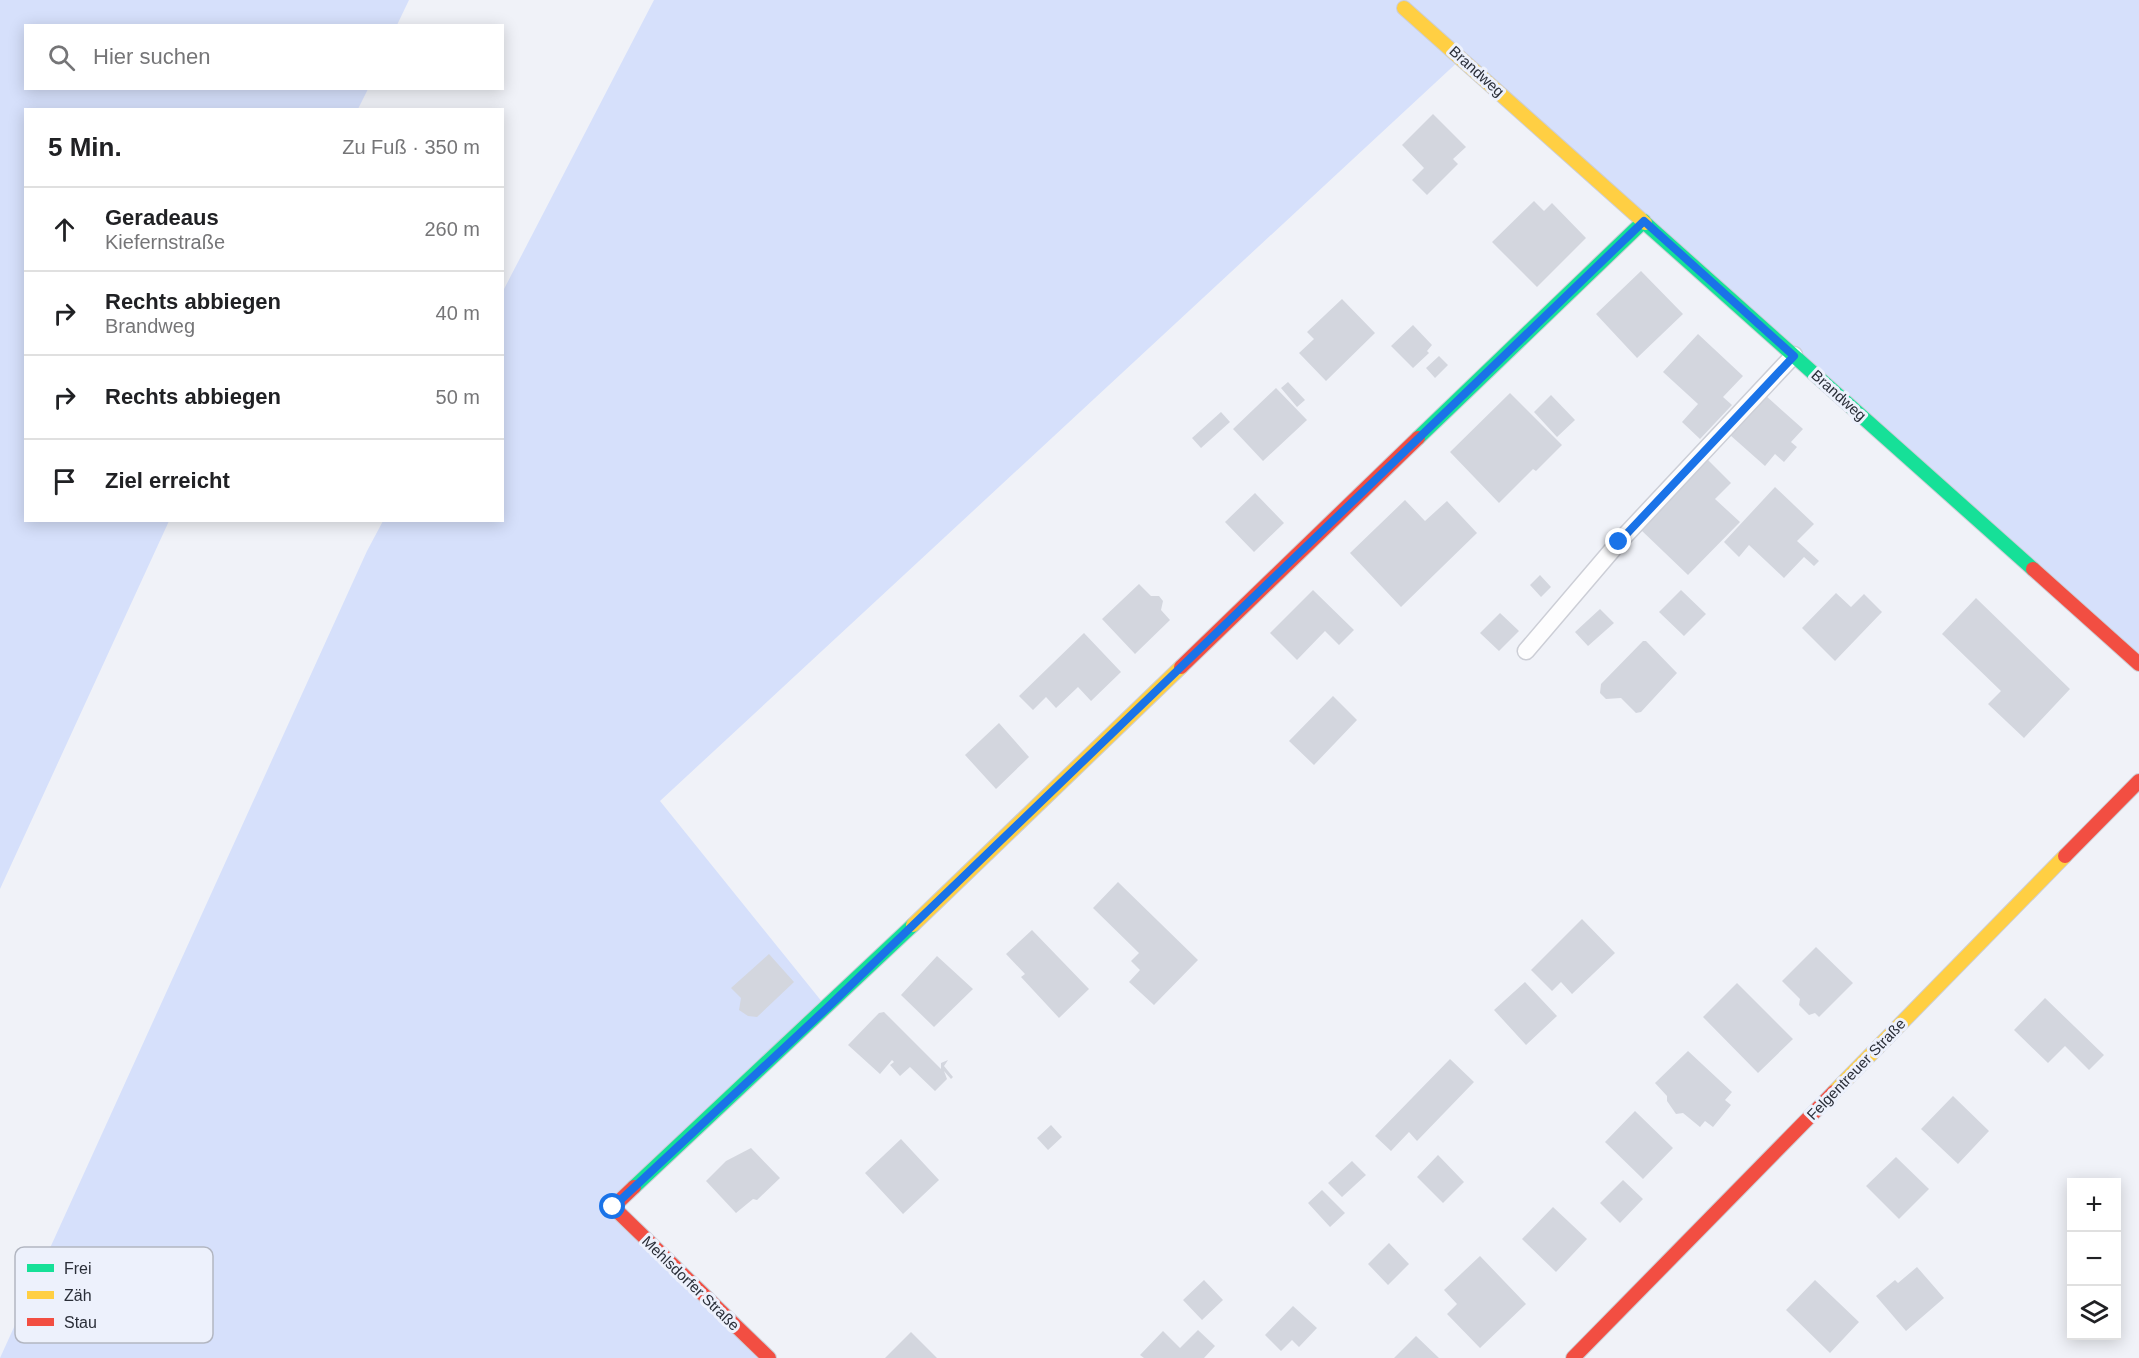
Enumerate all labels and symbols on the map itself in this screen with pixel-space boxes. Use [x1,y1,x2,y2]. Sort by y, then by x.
street label: Brandweg [1446,42,1508,100]
street label: Brandweg [1808,366,1870,424]
route end [1605,528,1631,554]
street label: Felgentreuer Straße [1803,1015,1909,1123]
route start [599,1193,625,1219]
street label: Mehlsdorfer Straße [639,1232,743,1334]
legend [15,1247,213,1343]
text: Frei [64,1260,92,1277]
text: Zäh [64,1287,92,1304]
text: Stau [64,1314,97,1331]

